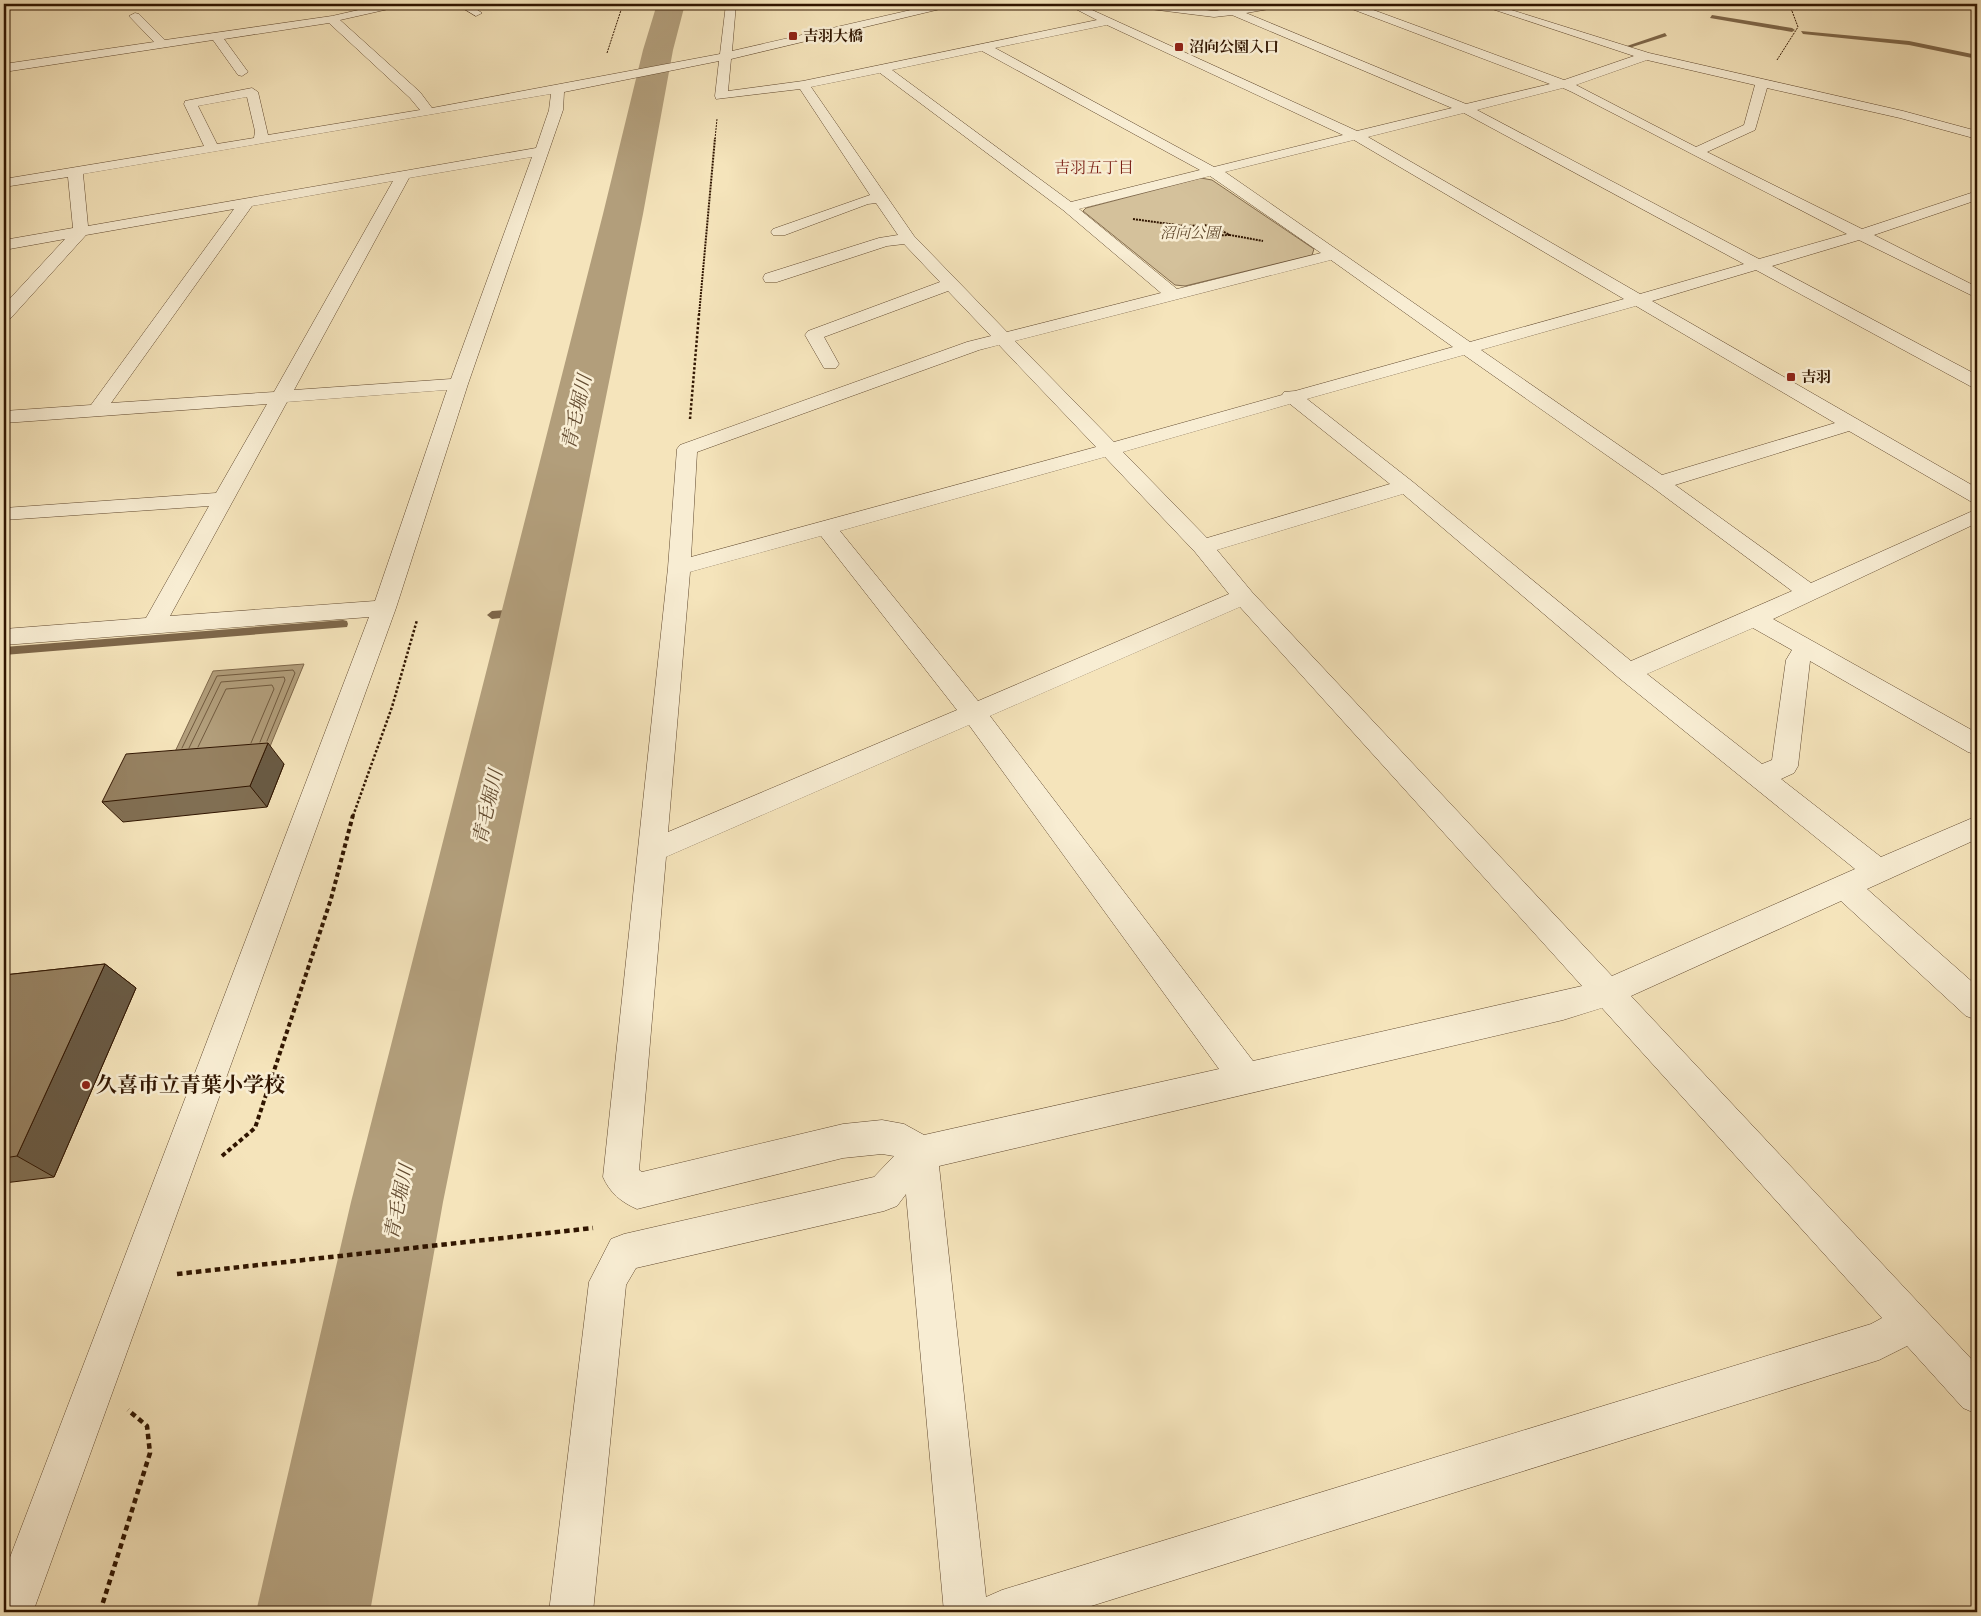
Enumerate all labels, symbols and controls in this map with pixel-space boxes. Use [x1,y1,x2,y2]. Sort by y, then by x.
place label: 吉羽大橋 [803,26,863,45]
marker: 吉羽大橋 [787,30,799,42]
place label: 沼向公園入口 [1189,37,1279,56]
marker: 沼向公園入口 [1173,41,1185,53]
district label: 吉羽五丁目 [1054,157,1134,178]
park label: 沼向公園 [1160,223,1223,242]
place label: 吉羽 [1801,367,1831,386]
water label: 青毛堀川 [556,370,598,452]
marker: 吉羽 [1785,371,1797,383]
water label: 青毛堀川 [467,765,509,847]
place label: 久喜市立青葉小学校 [96,1071,285,1098]
marker: 久喜市立青葉小学校 [80,1079,92,1091]
water label: 青毛堀川 [378,1160,419,1242]

